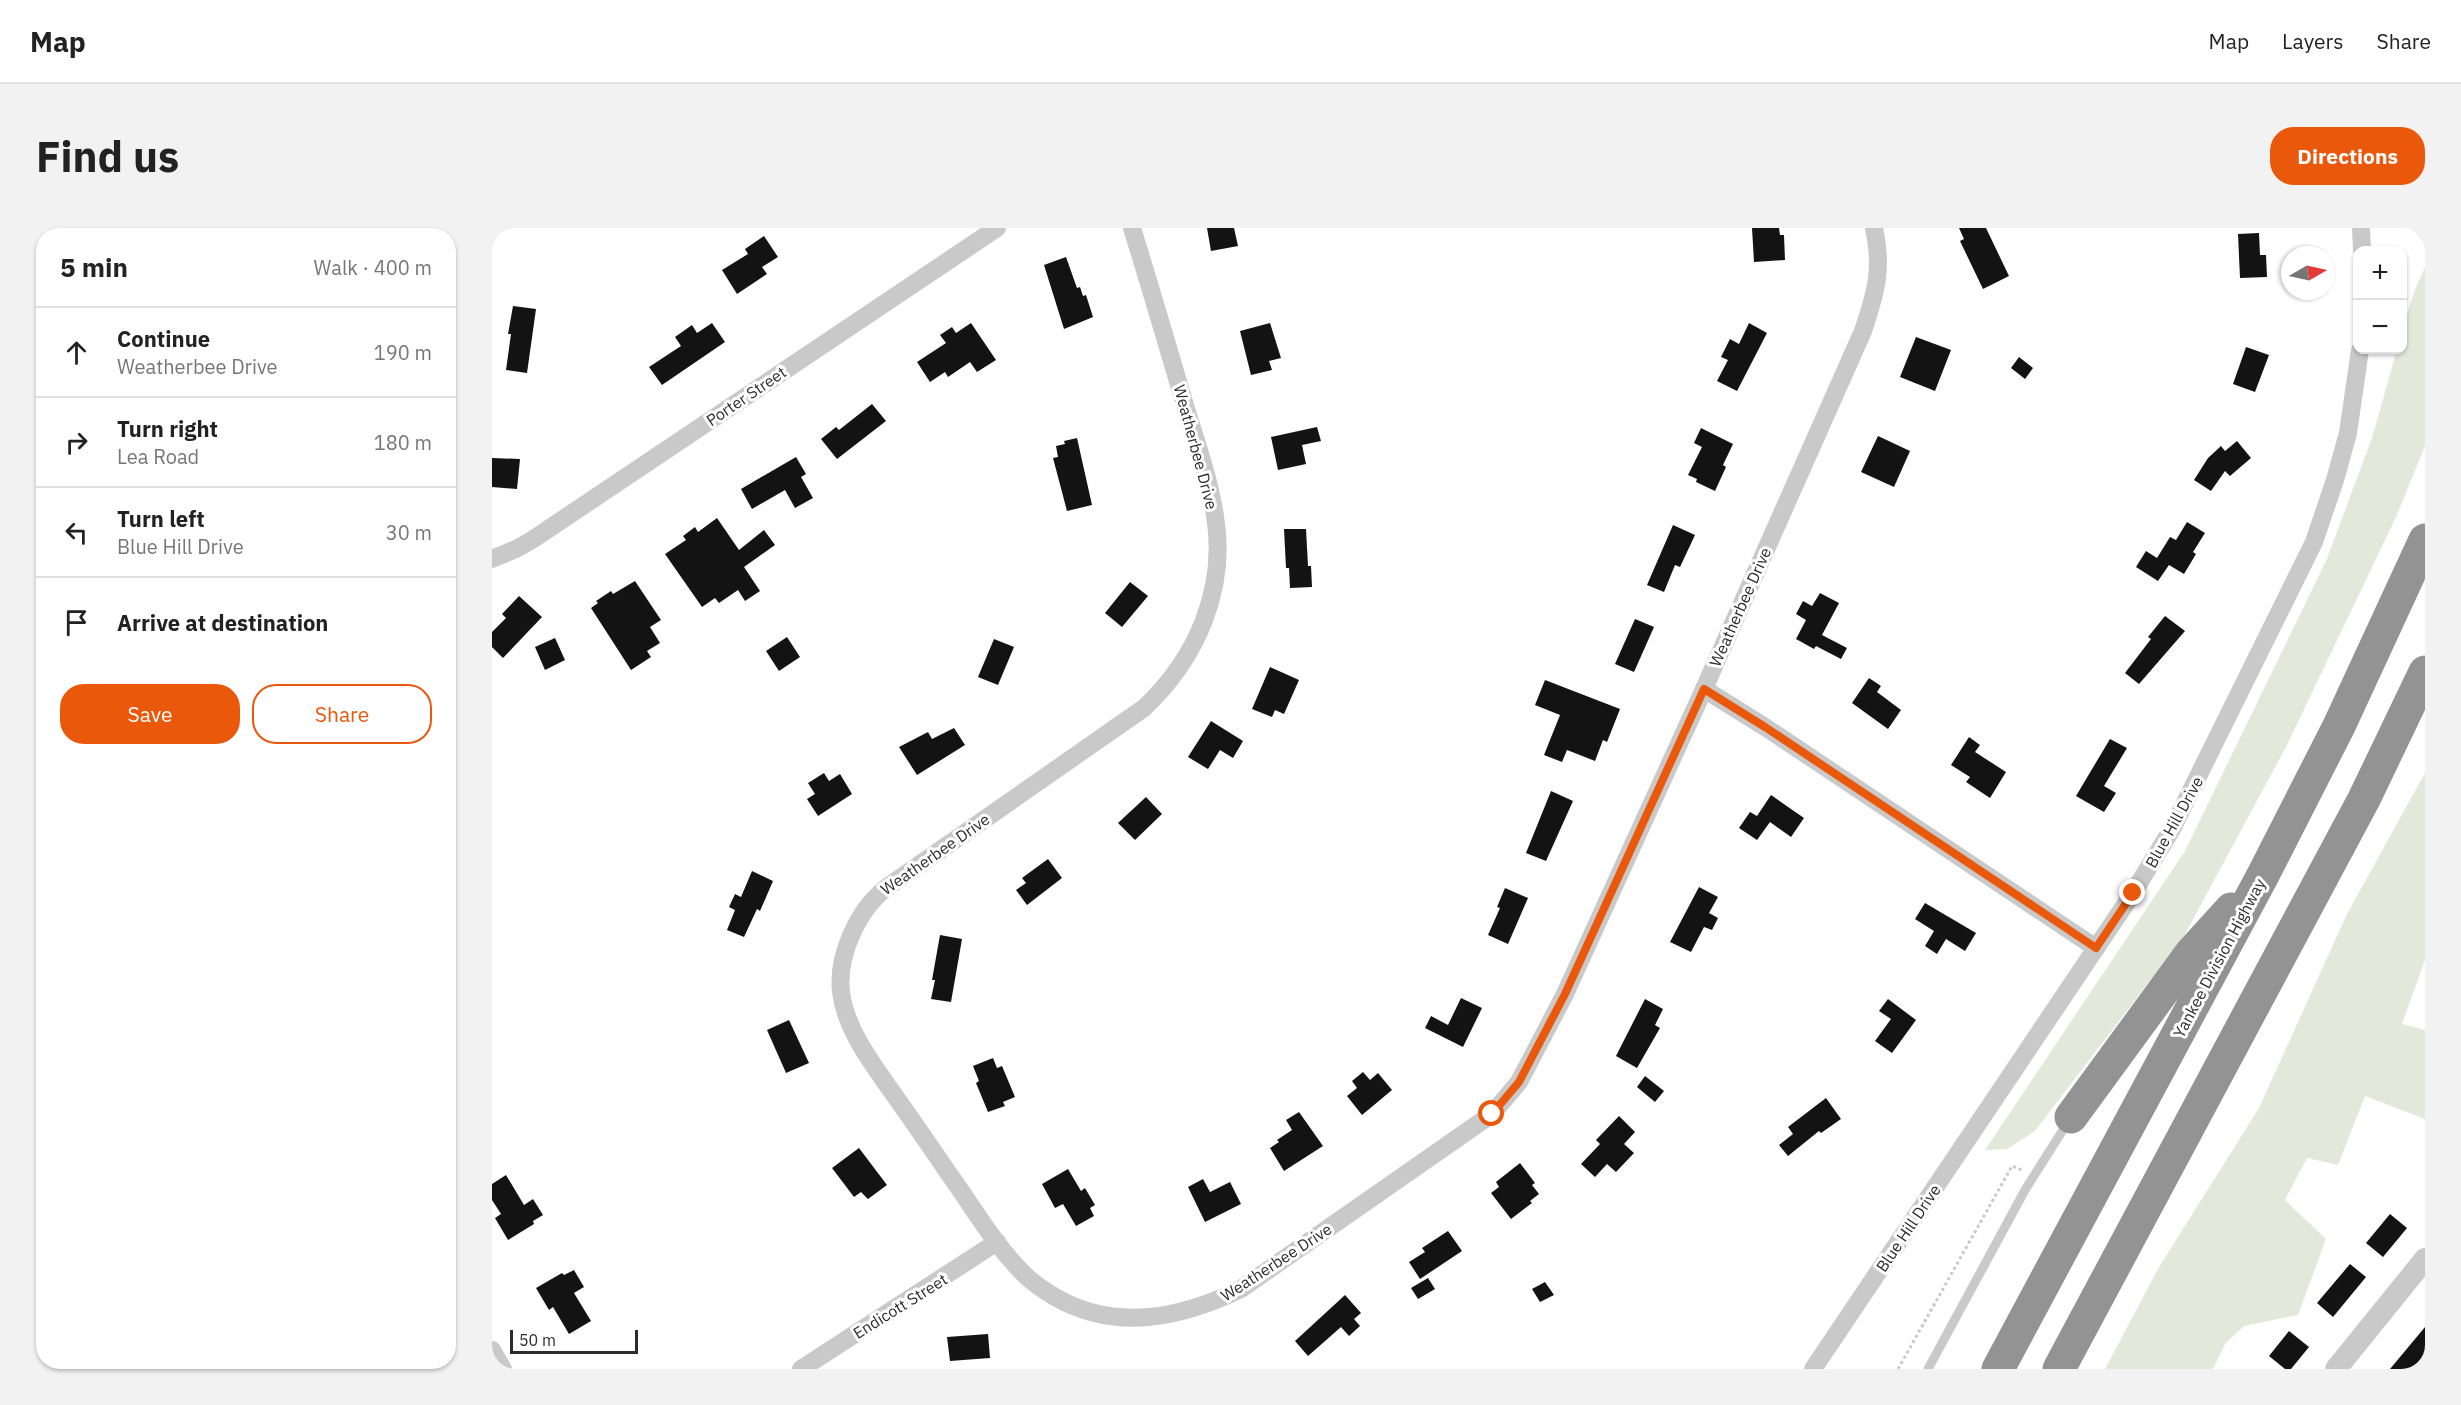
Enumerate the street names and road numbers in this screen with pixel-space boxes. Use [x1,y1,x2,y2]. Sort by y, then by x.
street label: Porter Street [702,362,790,430]
street label: Weatherbee Drive [1170,382,1222,512]
street label: Weatherbee Drive [1705,544,1775,670]
street label: Blue Hill Drive [2141,773,2207,871]
street label: Weatherbee Drive [877,809,994,899]
street label: Yankee Division Highway [2169,875,2269,1041]
street label: Blue Hill Drive [1871,1180,1945,1276]
street label: Weatherbee Drive [1217,1219,1335,1305]
street label: Endicott Street [849,1269,951,1343]

